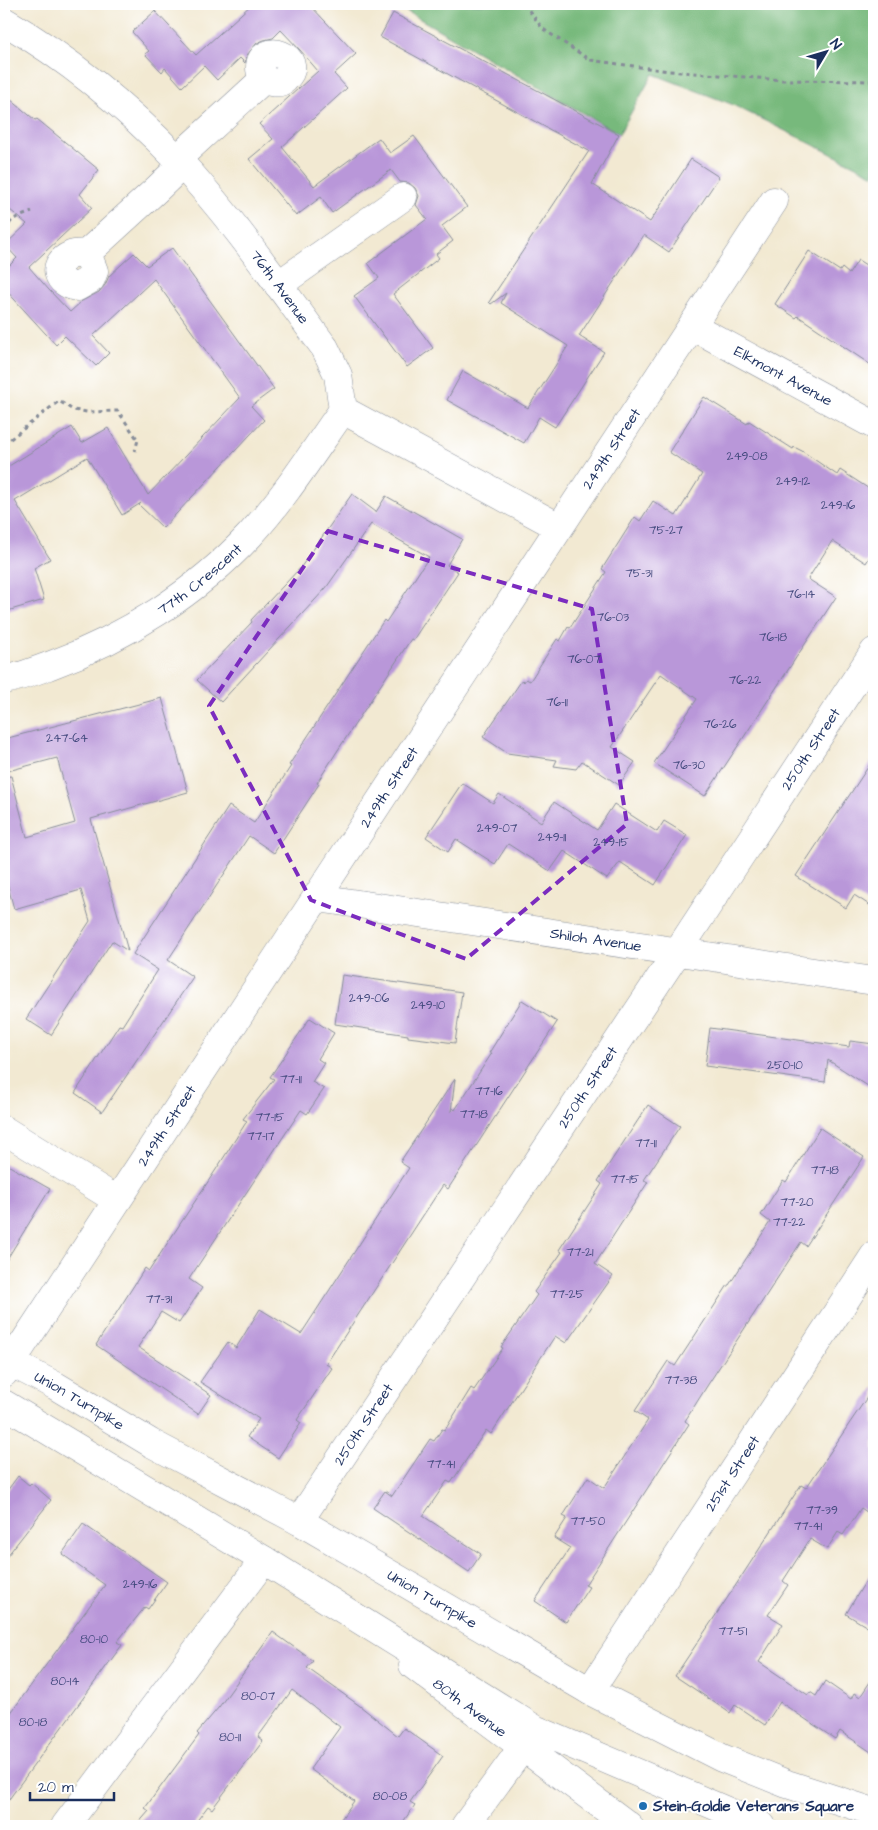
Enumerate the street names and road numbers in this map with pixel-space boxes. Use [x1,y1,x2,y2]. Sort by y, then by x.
street label: 76th Avenue [245,246,314,328]
street label: Elkmont Avenue [730,341,836,411]
street label: 249th Street [577,404,646,494]
street label: 77th Crescent [153,539,247,620]
street label: 250th Street [776,704,846,795]
street label: 249th Street [355,743,424,832]
street label: Shiloh Avenue [549,923,643,957]
street label: 250th Street [553,1042,623,1133]
street label: 249th Street [133,1081,201,1171]
street label: Union Turnpike [30,1367,128,1435]
street label: 250th Street [329,1380,399,1470]
street label: 251st Street [700,1431,765,1516]
street label: Union Turnpike [383,1565,481,1634]
street label: 80th Avenue [428,1673,511,1742]

